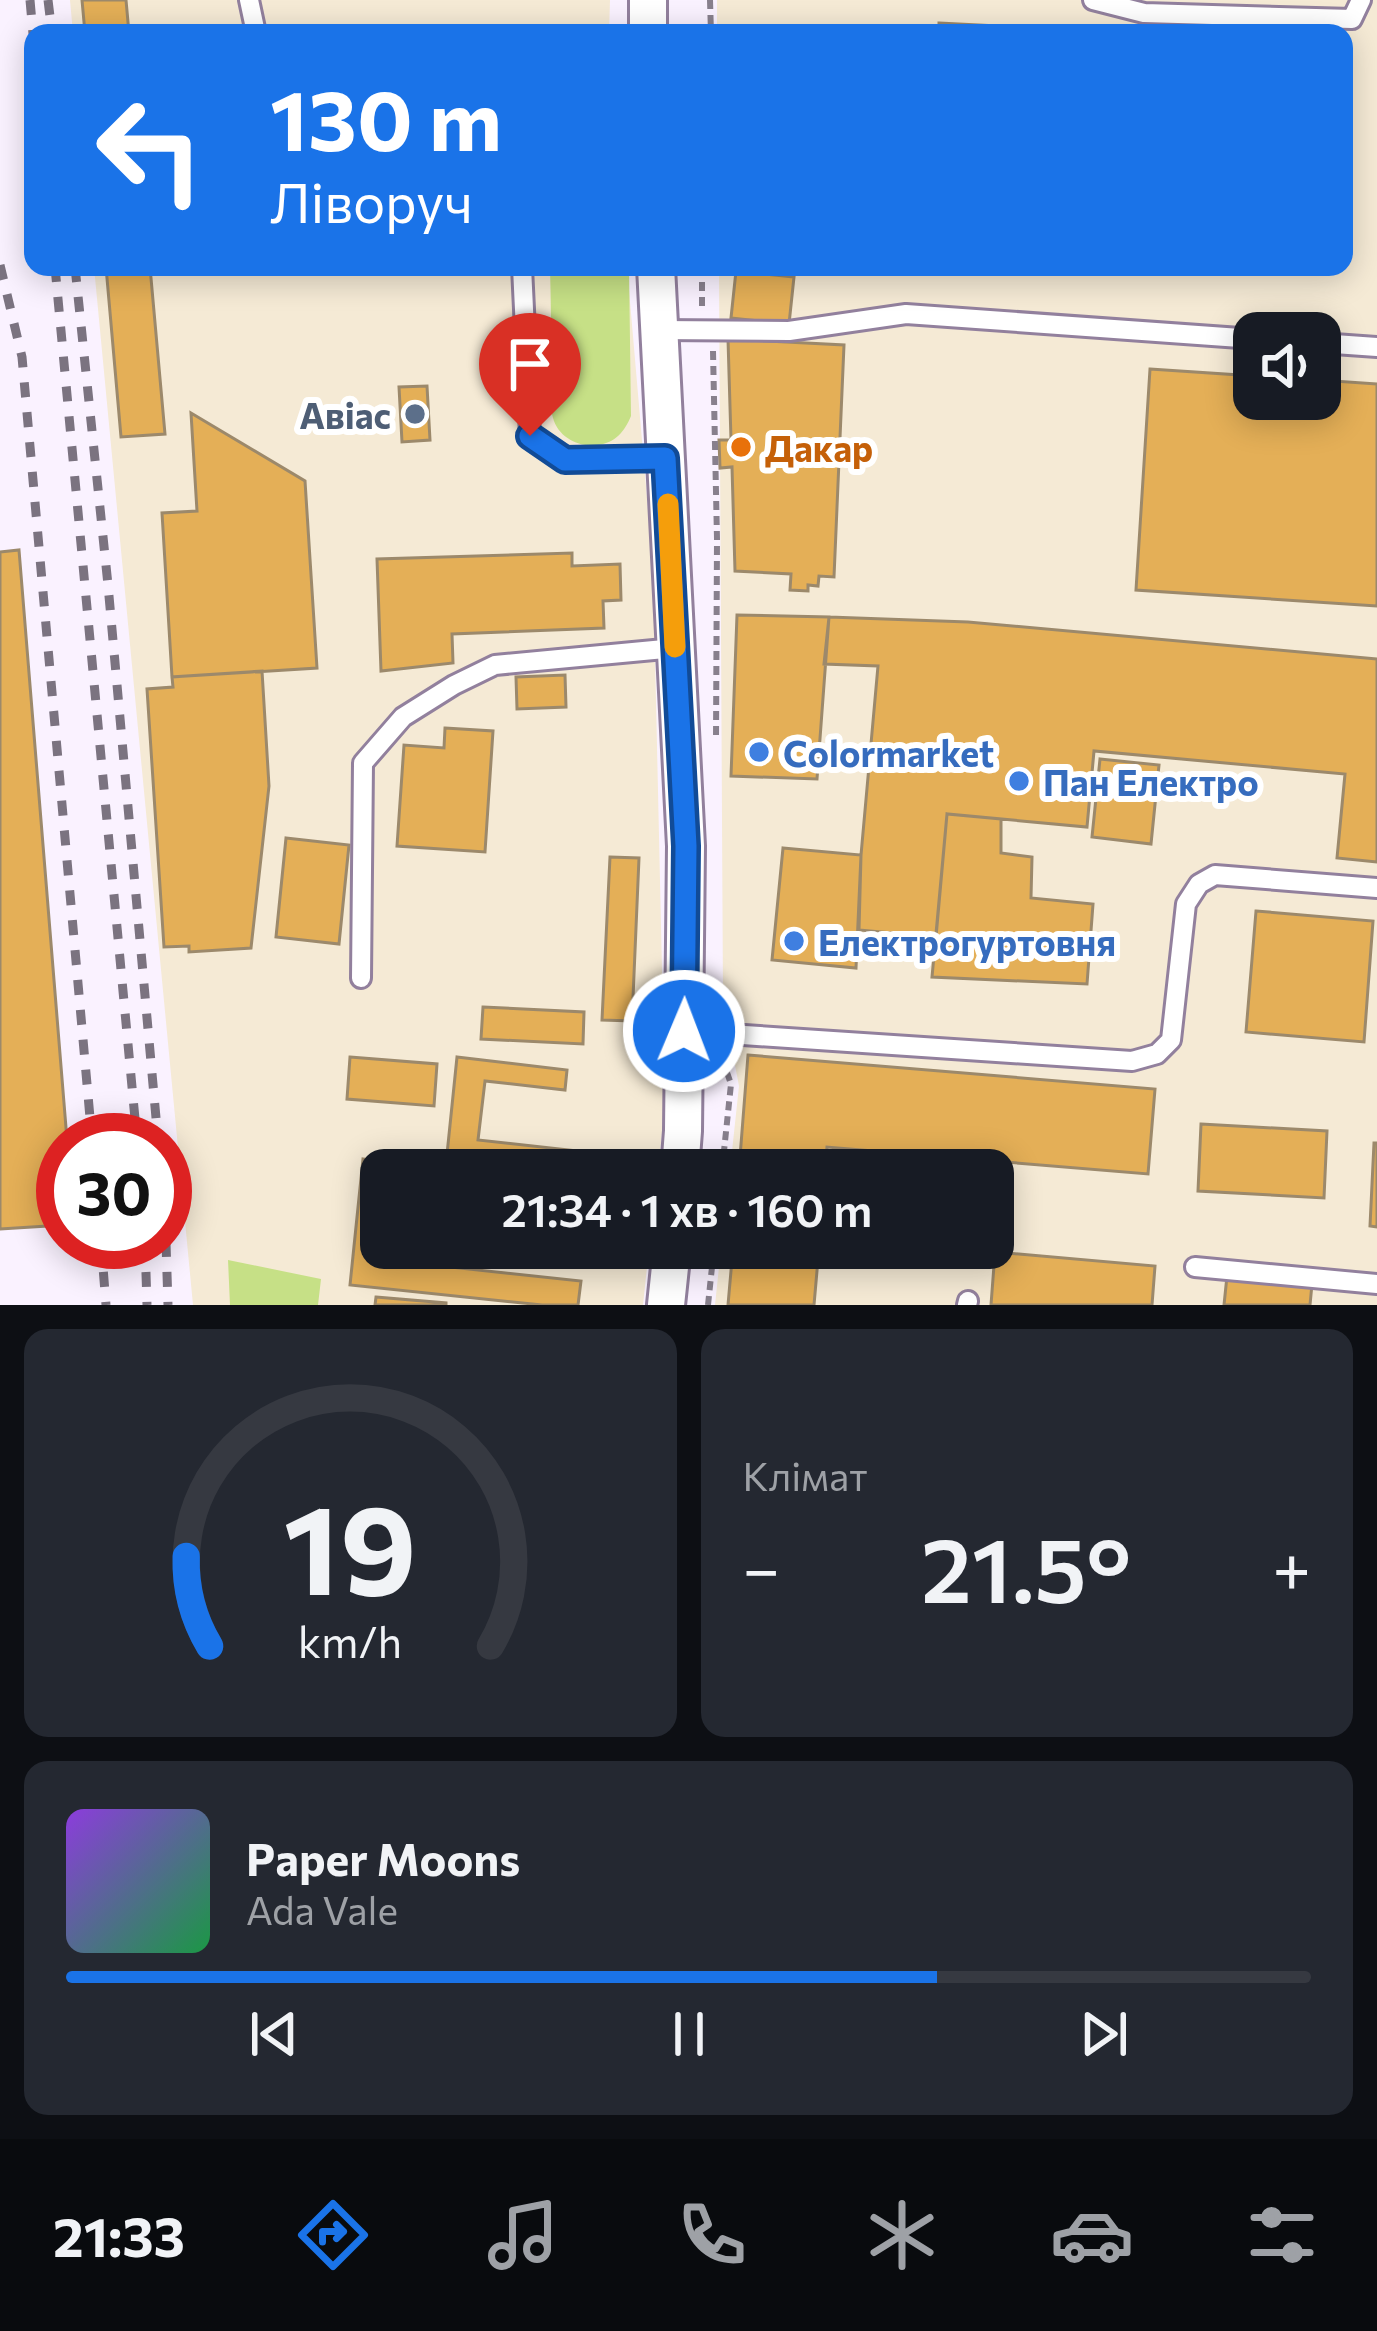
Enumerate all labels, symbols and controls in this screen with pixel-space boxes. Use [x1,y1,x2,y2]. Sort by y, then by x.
text: 130 m [270,66,502,168]
icon: left [72,72,228,228]
text: Ліворуч [270,168,473,234]
map controls [1233,312,1341,420]
button: sound [1233,312,1341,420]
pin [479,313,581,436]
icon: arrive [497,331,563,397]
place label: Авіас [299,392,391,436]
marker: Авіас [402,401,428,427]
place label: Дакар [765,425,873,469]
marker: Дакар [728,434,754,460]
place label: Colormarket [783,730,994,774]
marker: Colormarket [746,739,772,765]
place label: Пан Електро [1043,759,1259,803]
marker: Пан Електро [1006,768,1032,794]
place label: Електрогуртовня [818,919,1116,963]
marker: Електрогуртовня [781,928,807,954]
position arrow [621,968,747,1094]
speed limit sign: 30 [36,1113,192,1269]
text: 21:34 · 1 хв · 160 m [502,1181,872,1236]
text: Клімат [743,1451,868,1499]
text: 19 [284,1468,417,1621]
text: 21.5° [921,1511,1131,1622]
text: − [743,1526,780,1607]
text: + [1272,1526,1311,1607]
text: km/h [298,1614,402,1667]
text: Paper Moons [246,1830,520,1885]
text: Ada Vale [246,1885,398,1933]
icon: previous [241,2001,307,2067]
icon: pause [656,2001,722,2067]
icon: next [1071,2001,1137,2067]
icon: directions [291,2193,375,2277]
icon: music [481,2193,565,2277]
icon: phone [670,2193,754,2277]
icon: climate [860,2193,944,2277]
icon: car [1050,2193,1134,2277]
icon: filters [1240,2193,1324,2277]
text: 21:33 [53,2202,185,2268]

